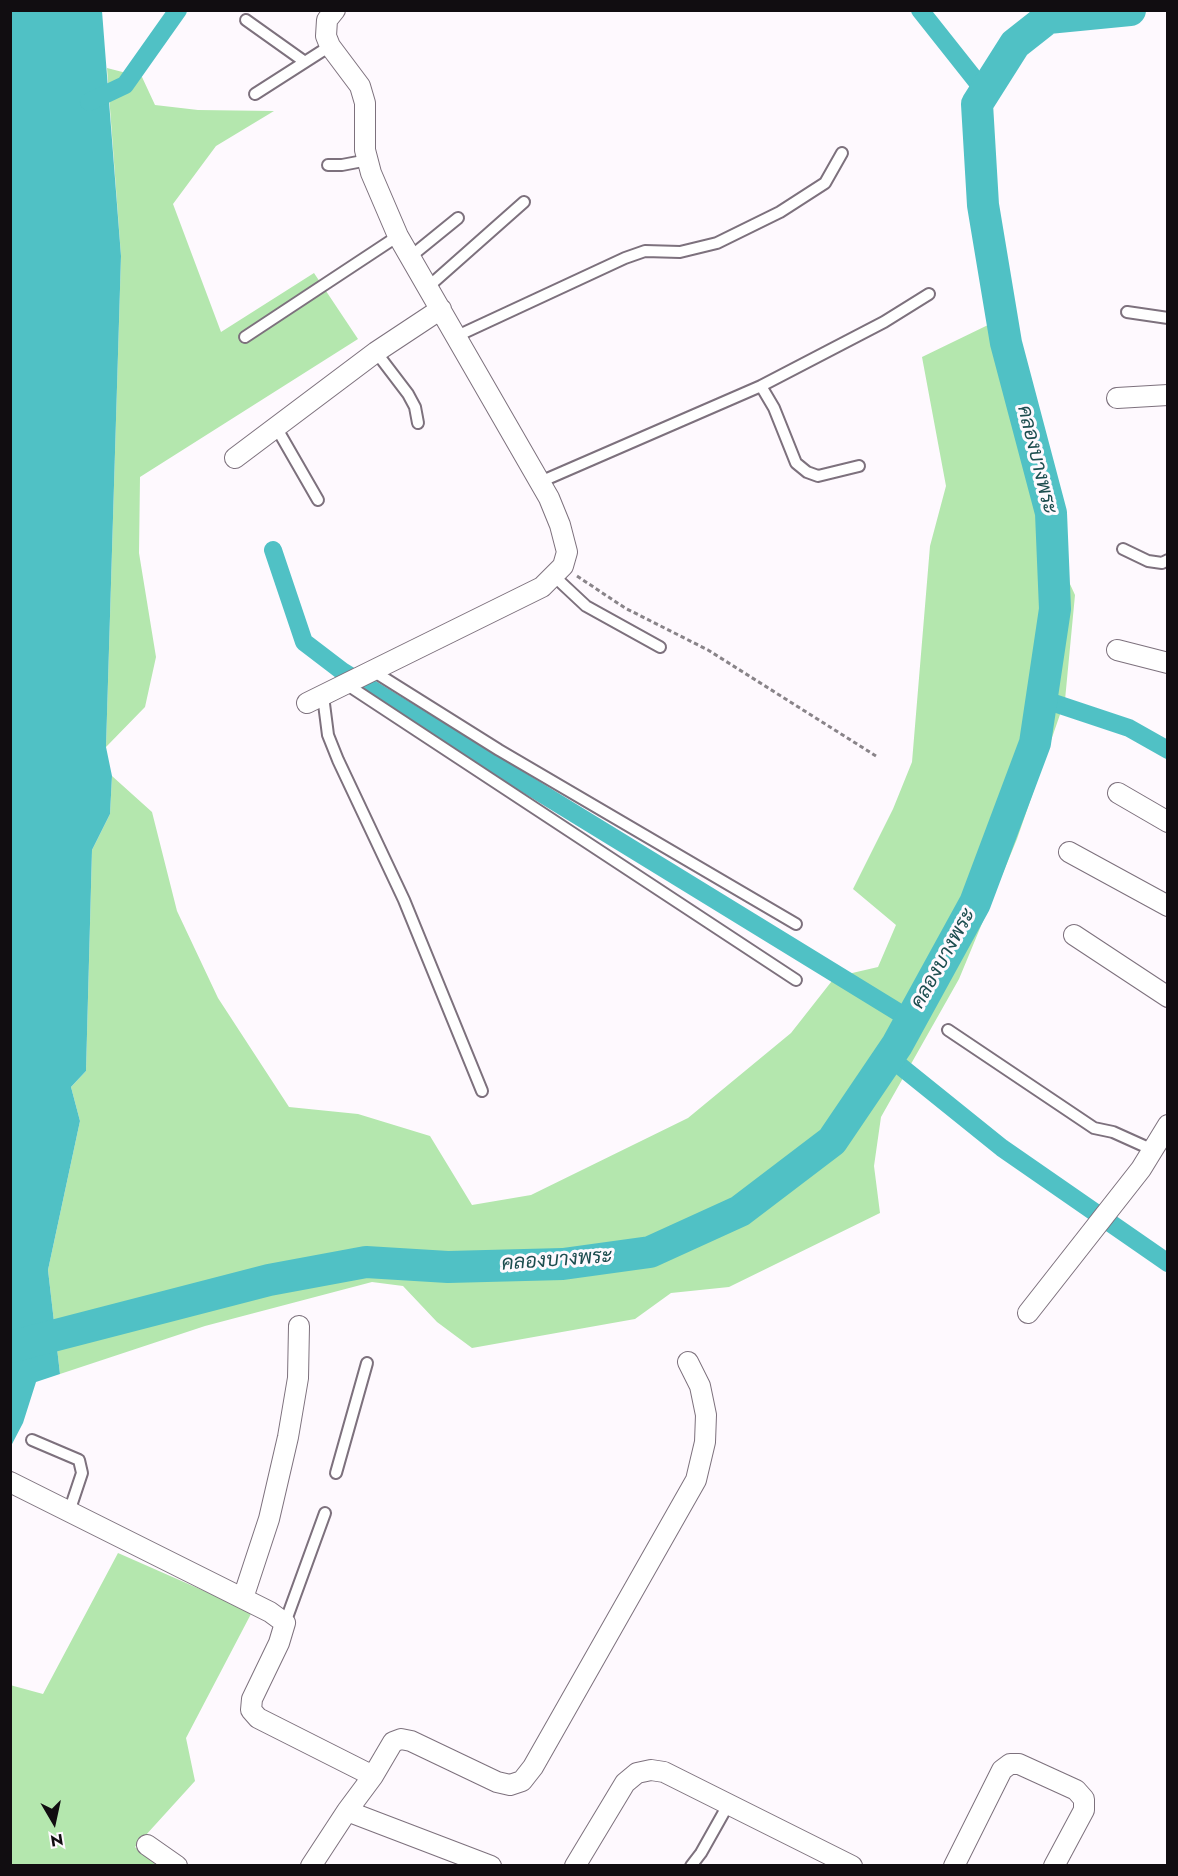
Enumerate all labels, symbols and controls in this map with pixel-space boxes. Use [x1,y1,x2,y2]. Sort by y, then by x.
water label: คลองบางพระ [1011,403,1061,517]
water label: คลองบางพระ [907,905,981,1013]
water label: คลองบางพระ [501,1245,613,1277]
north arrow [24,1792,84,1852]
text: N [49,1828,65,1853]

